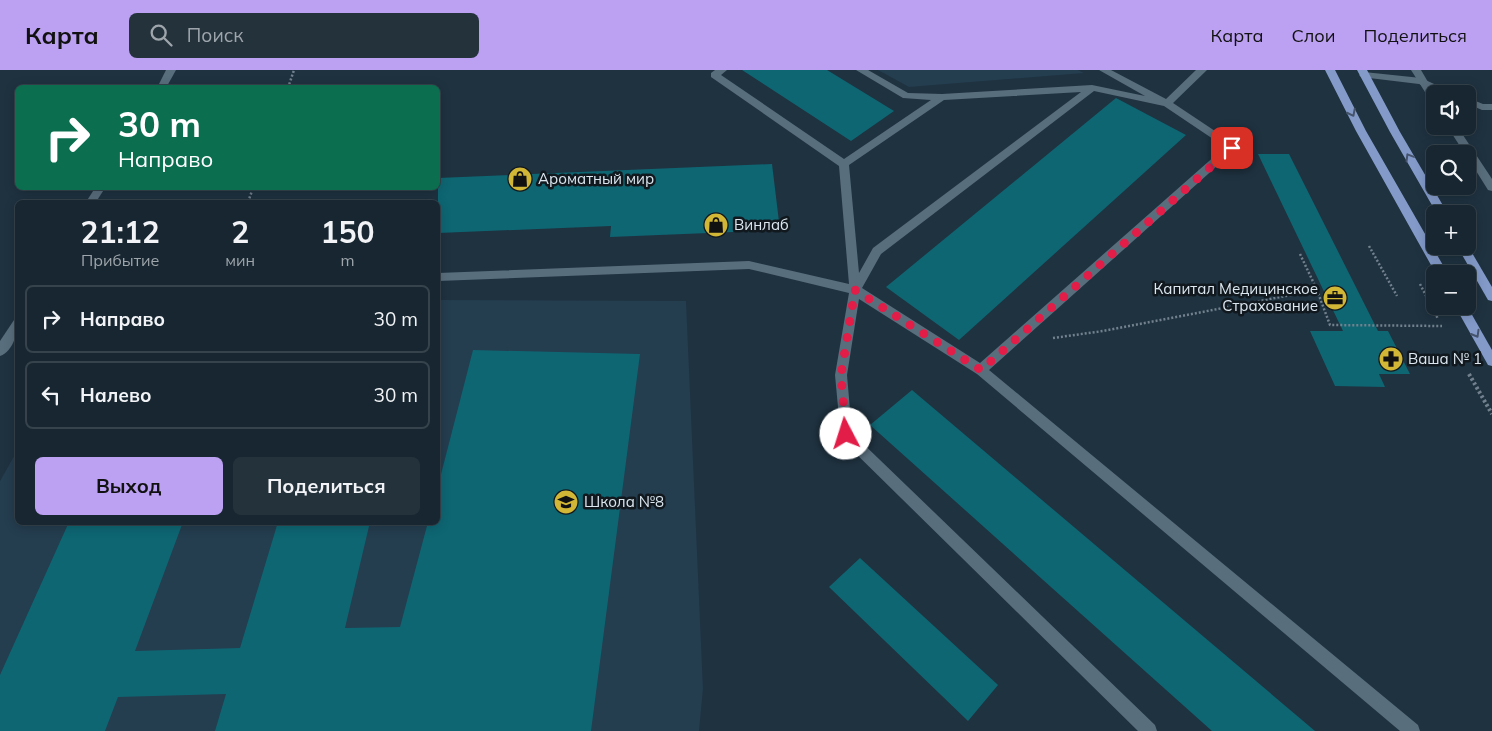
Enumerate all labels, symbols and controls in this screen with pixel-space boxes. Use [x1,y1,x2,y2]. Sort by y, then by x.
search box [129,13,479,58]
text: Карта [25,20,99,50]
icon: search [147,21,175,49]
text: Поиск [187,23,244,47]
text: Карта [1211,24,1263,47]
text: Слои [1291,24,1336,47]
text: Поделиться [1364,24,1467,47]
map controls [1426,85,1476,315]
button: sound [1426,85,1476,135]
text: 30 m [118,102,201,146]
icon: right [35,105,100,170]
one-way arrow [1346,108,1356,117]
pin [1211,127,1253,169]
icon: arrive [1218,134,1246,162]
text: Направо [118,145,213,173]
button: search [1426,145,1476,195]
one-way arrow [1406,153,1416,162]
shop icon: Ароматный мир [507,166,533,192]
place label: Ароматный мир [538,169,654,188]
button: + [1426,205,1476,255]
shop icon: Винлаб [703,212,729,238]
text: 21:12 [80,213,160,251]
text: 2 [231,213,249,251]
text: 150 [321,213,375,251]
place label: Винлаб [734,215,789,234]
text: Прибытие [81,250,159,270]
text: мин [225,250,255,270]
text: m [341,250,355,270]
button: − [1426,265,1476,315]
place label: Капитал Медицинское Страхование [1153,279,1318,315]
office icon: Капитал Медицинское Страхование [1322,285,1348,311]
icon: right [37,305,65,333]
text: Направо [80,307,165,331]
text: 30 m [374,307,418,331]
one-way arrow [1470,328,1480,337]
pharmacy icon: Ваша № 1 [1378,346,1404,372]
place label: Ваша № 1 [1408,349,1482,368]
icon: left [37,381,65,409]
text: Налево [80,383,152,407]
text: 30 m [374,383,418,407]
position arrow [819,407,871,459]
button: Выход [35,457,223,515]
button: Поделиться [233,457,420,515]
school or university icon: Школа №8 [553,489,579,515]
place label: Школа №8 [584,492,664,511]

